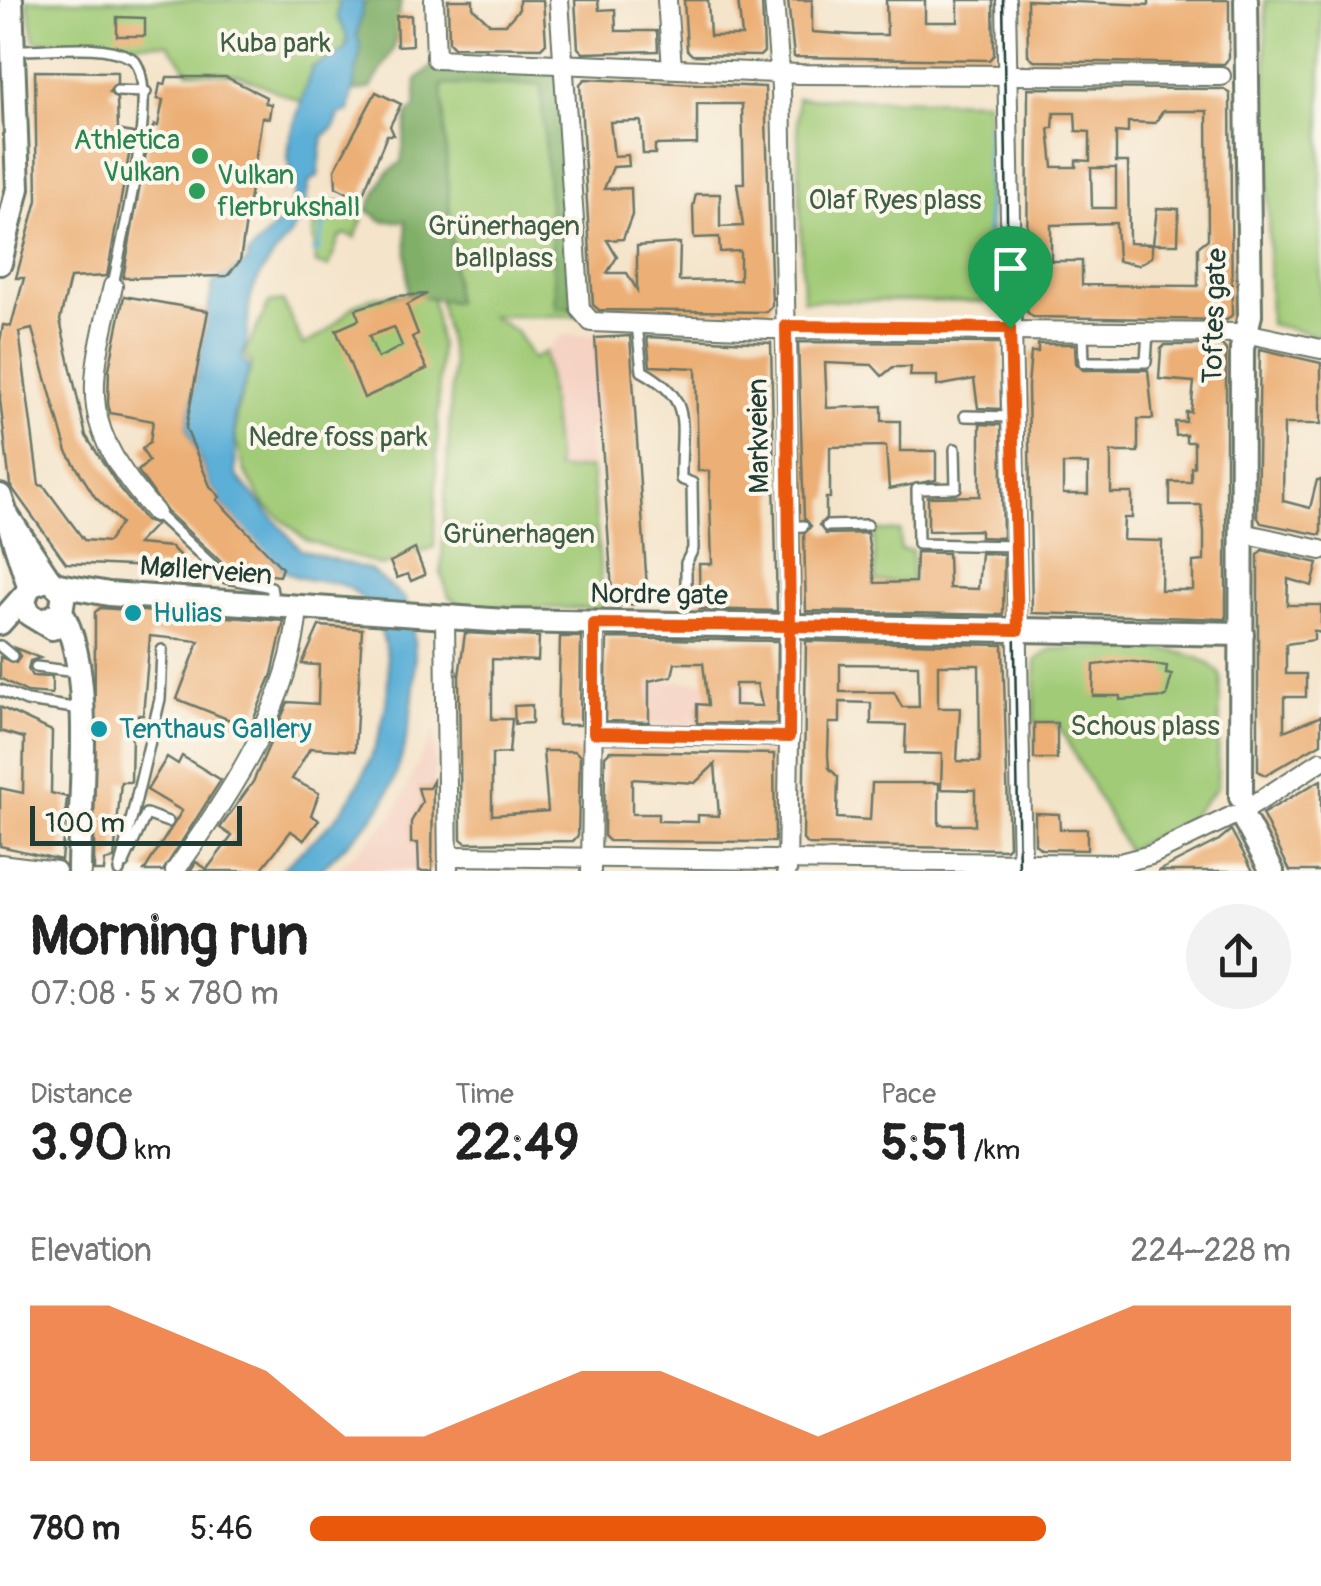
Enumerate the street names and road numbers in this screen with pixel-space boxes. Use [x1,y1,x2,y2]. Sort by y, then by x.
street label: Toftes gate [1195,247,1235,384]
street label: Markveien [740,378,778,494]
street label: Møllerveien [139,549,273,593]
street label: Nordre gate [590,576,728,614]

